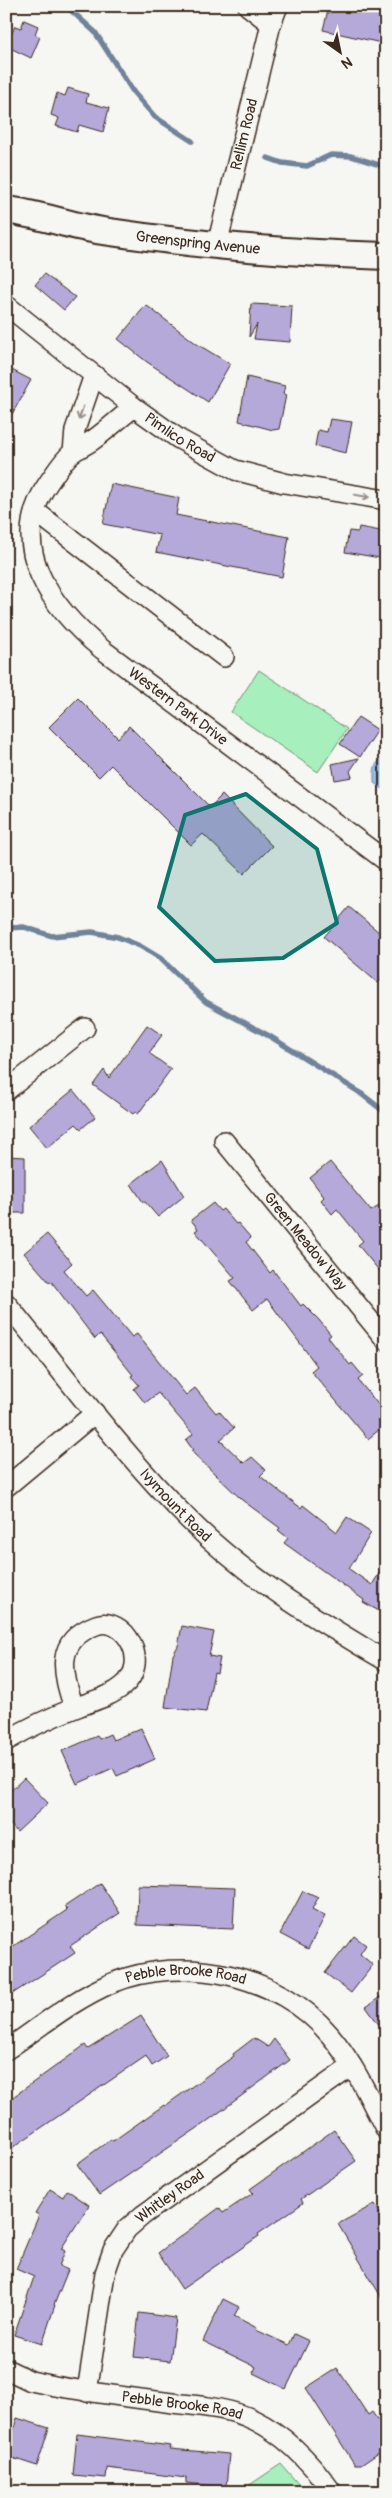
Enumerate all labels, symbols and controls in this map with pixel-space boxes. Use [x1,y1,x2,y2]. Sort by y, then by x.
north arrow [314,28,364,78]
text: N [338,53,355,72]
street label: Rellim Road [227,97,262,172]
street label: Greenspring Avenue [135,227,261,259]
one-way arrow [76,404,86,420]
street label: Pimlico Road [141,408,219,467]
one-way arrow [354,492,370,502]
street label: Western Park Drive [124,663,232,750]
street label: Green Meadow Way [259,1188,351,1295]
street label: Ivymount Road [135,1465,215,1546]
street label: Pebble Brooke Road [123,1961,249,1989]
street label: Whitley Road [131,2165,208,2227]
street label: Pebble Brooke Road [120,2387,245,2425]

